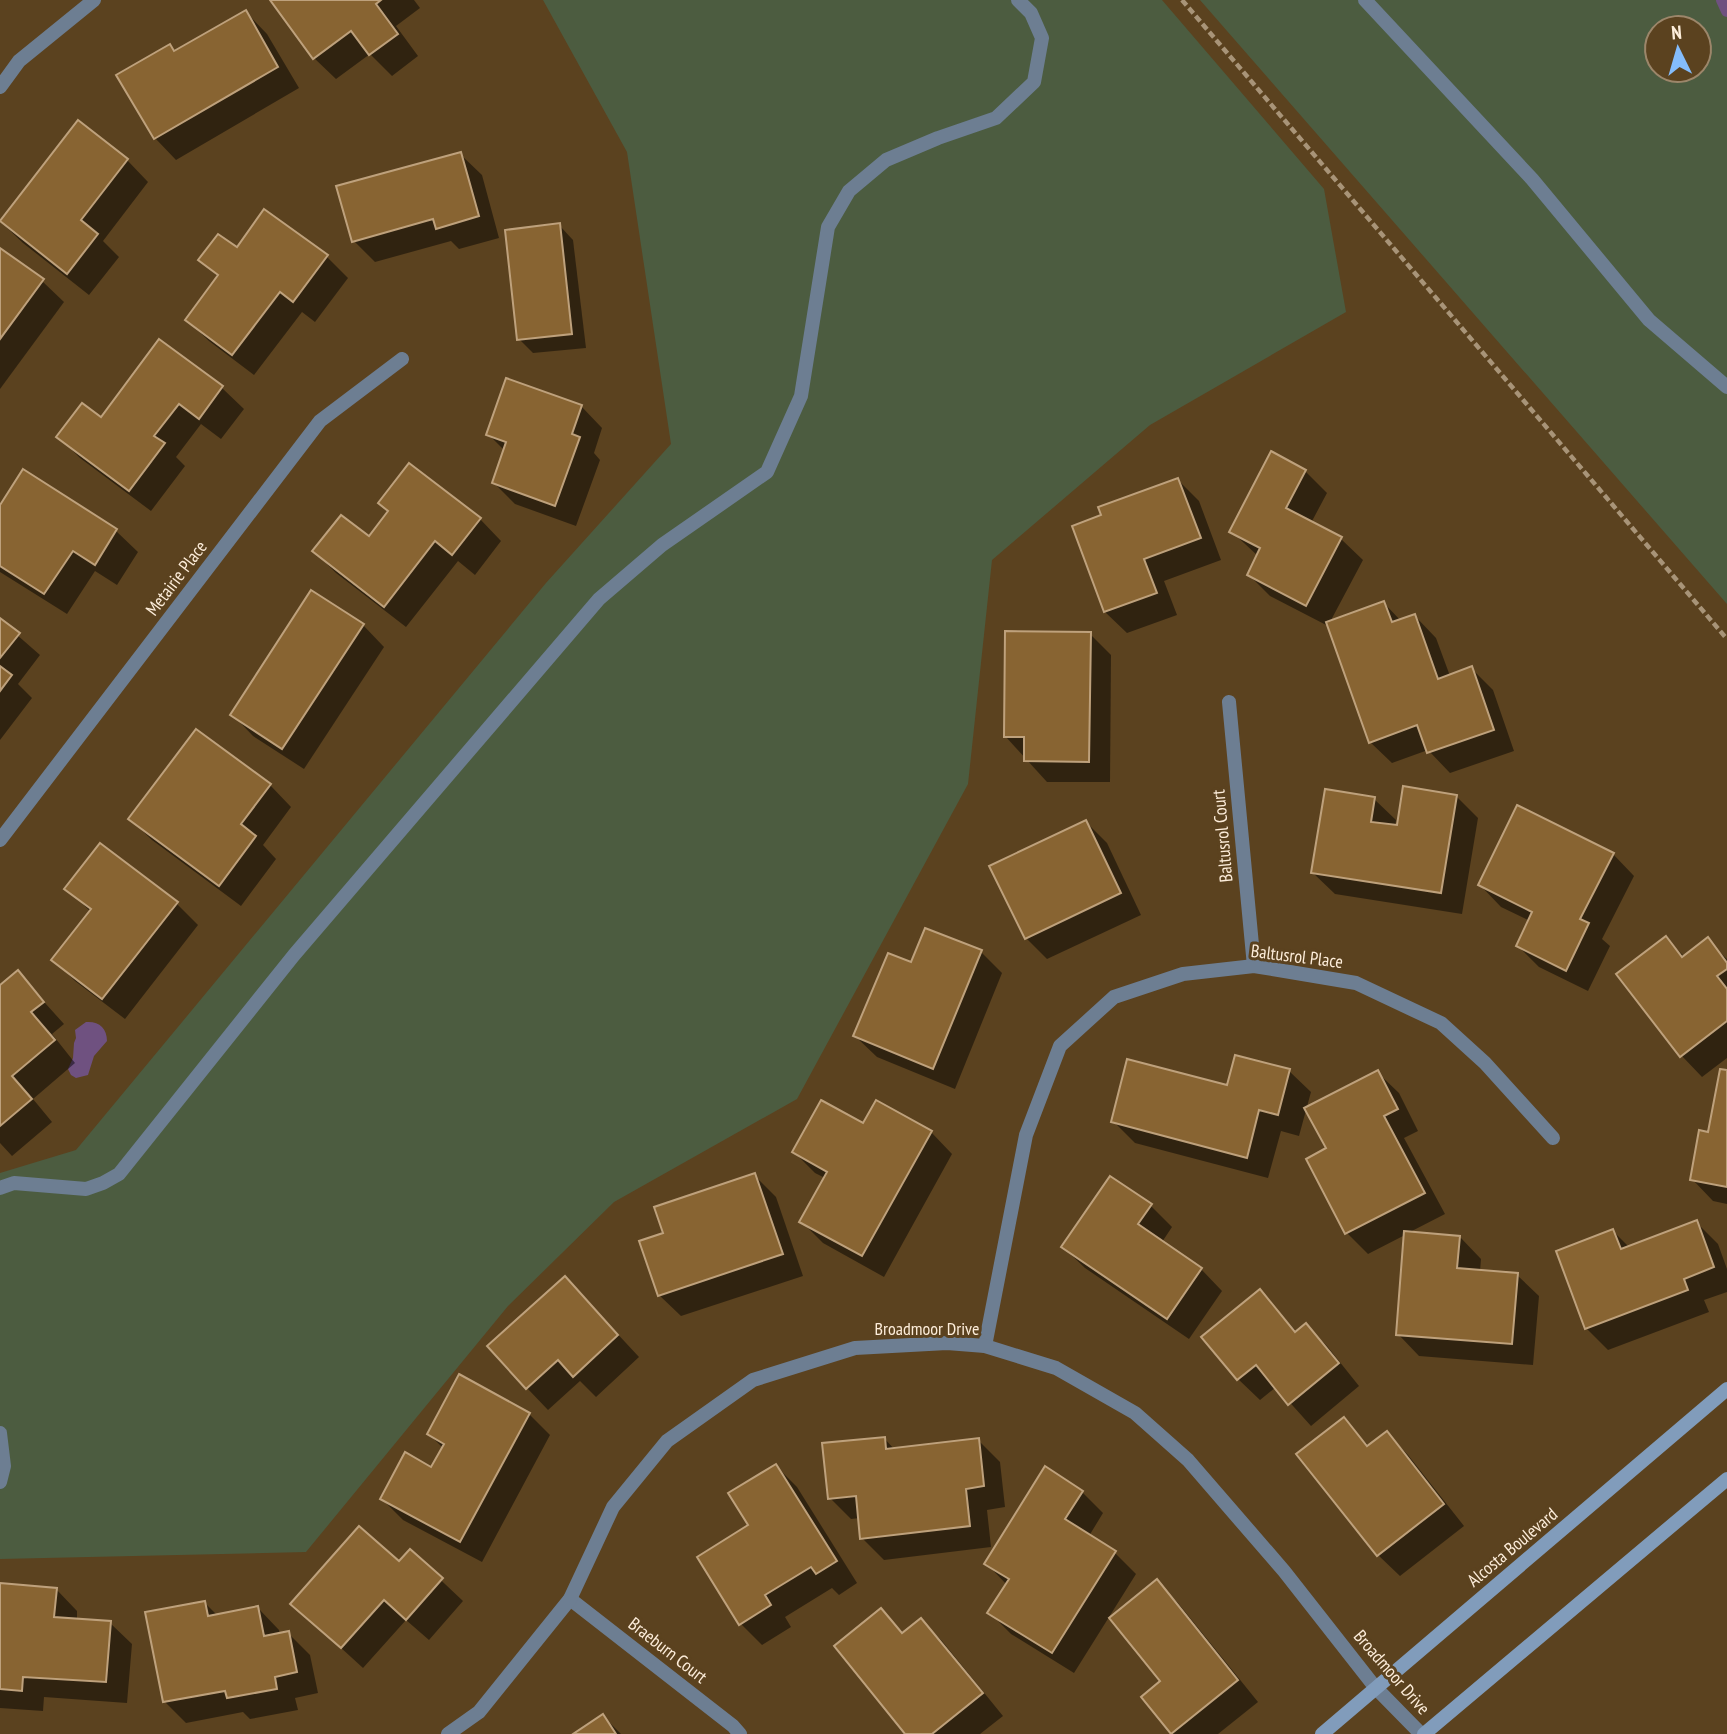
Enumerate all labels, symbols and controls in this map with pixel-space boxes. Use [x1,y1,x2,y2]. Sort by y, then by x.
north arrow [1643,14,1713,84]
text: N [1670,20,1683,44]
street label: Metairie Place [140,536,212,620]
street label: Baltusrol Court [1206,789,1238,883]
street label: Baltusrol Place [1250,939,1344,973]
street label: Broadmoor Drive [875,1317,979,1340]
street label: Alcosta Boulevard [1462,1503,1562,1591]
street label: Braeburn Court [624,1612,712,1688]
street label: Broadmoor Drive [1349,1625,1435,1719]

